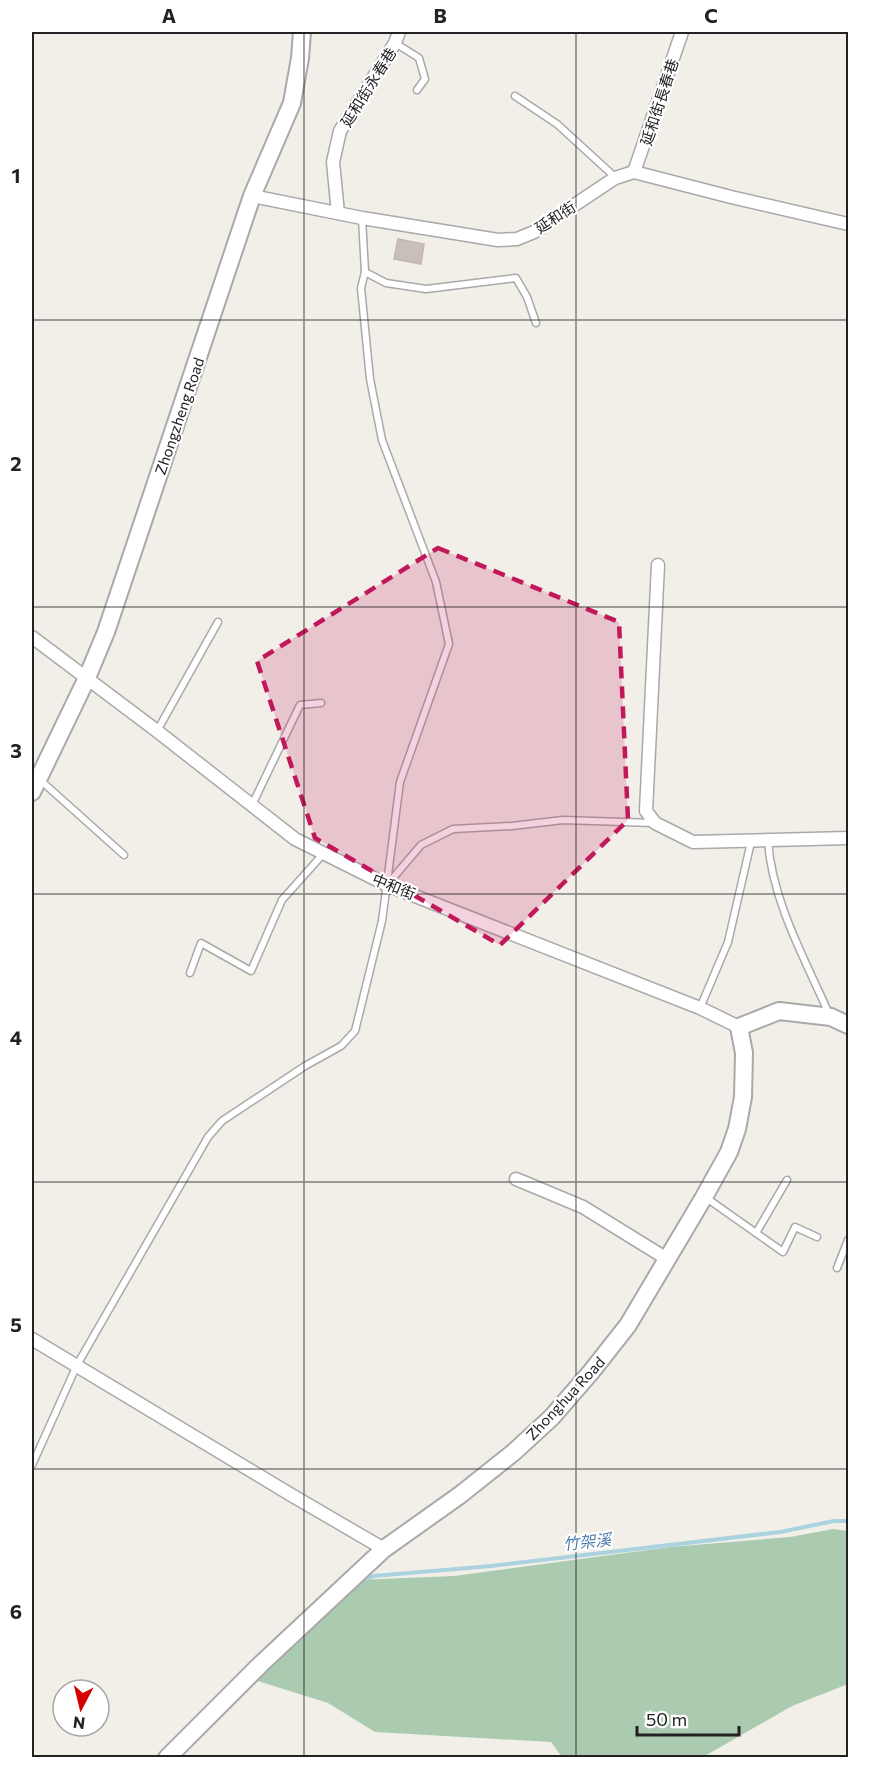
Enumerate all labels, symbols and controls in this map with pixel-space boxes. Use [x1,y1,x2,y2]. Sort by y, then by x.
text: A [162,3,176,27]
text: B [433,3,447,27]
text: C [704,3,718,27]
street label: 延和街永春巷 [337,44,399,130]
street label: 延和街長春巷 [637,56,681,148]
text: 1 [11,163,21,187]
street label: 延和街 [531,197,579,237]
street label: Zhongzheng Road [150,355,208,477]
text: 2 [10,451,22,475]
text: 3 [10,738,22,762]
street label: 中和街 [370,869,418,903]
text: 4 [10,1025,22,1049]
text: 5 [10,1312,22,1336]
street label: Zhonghua Road [522,1353,608,1443]
water label: 竹架溪 [562,1529,614,1553]
text: 6 [10,1599,22,1623]
north arrow [51,1678,111,1738]
scale bar [637,1699,739,1737]
text: 50 m [646,1708,687,1730]
text: N [72,1713,86,1734]

